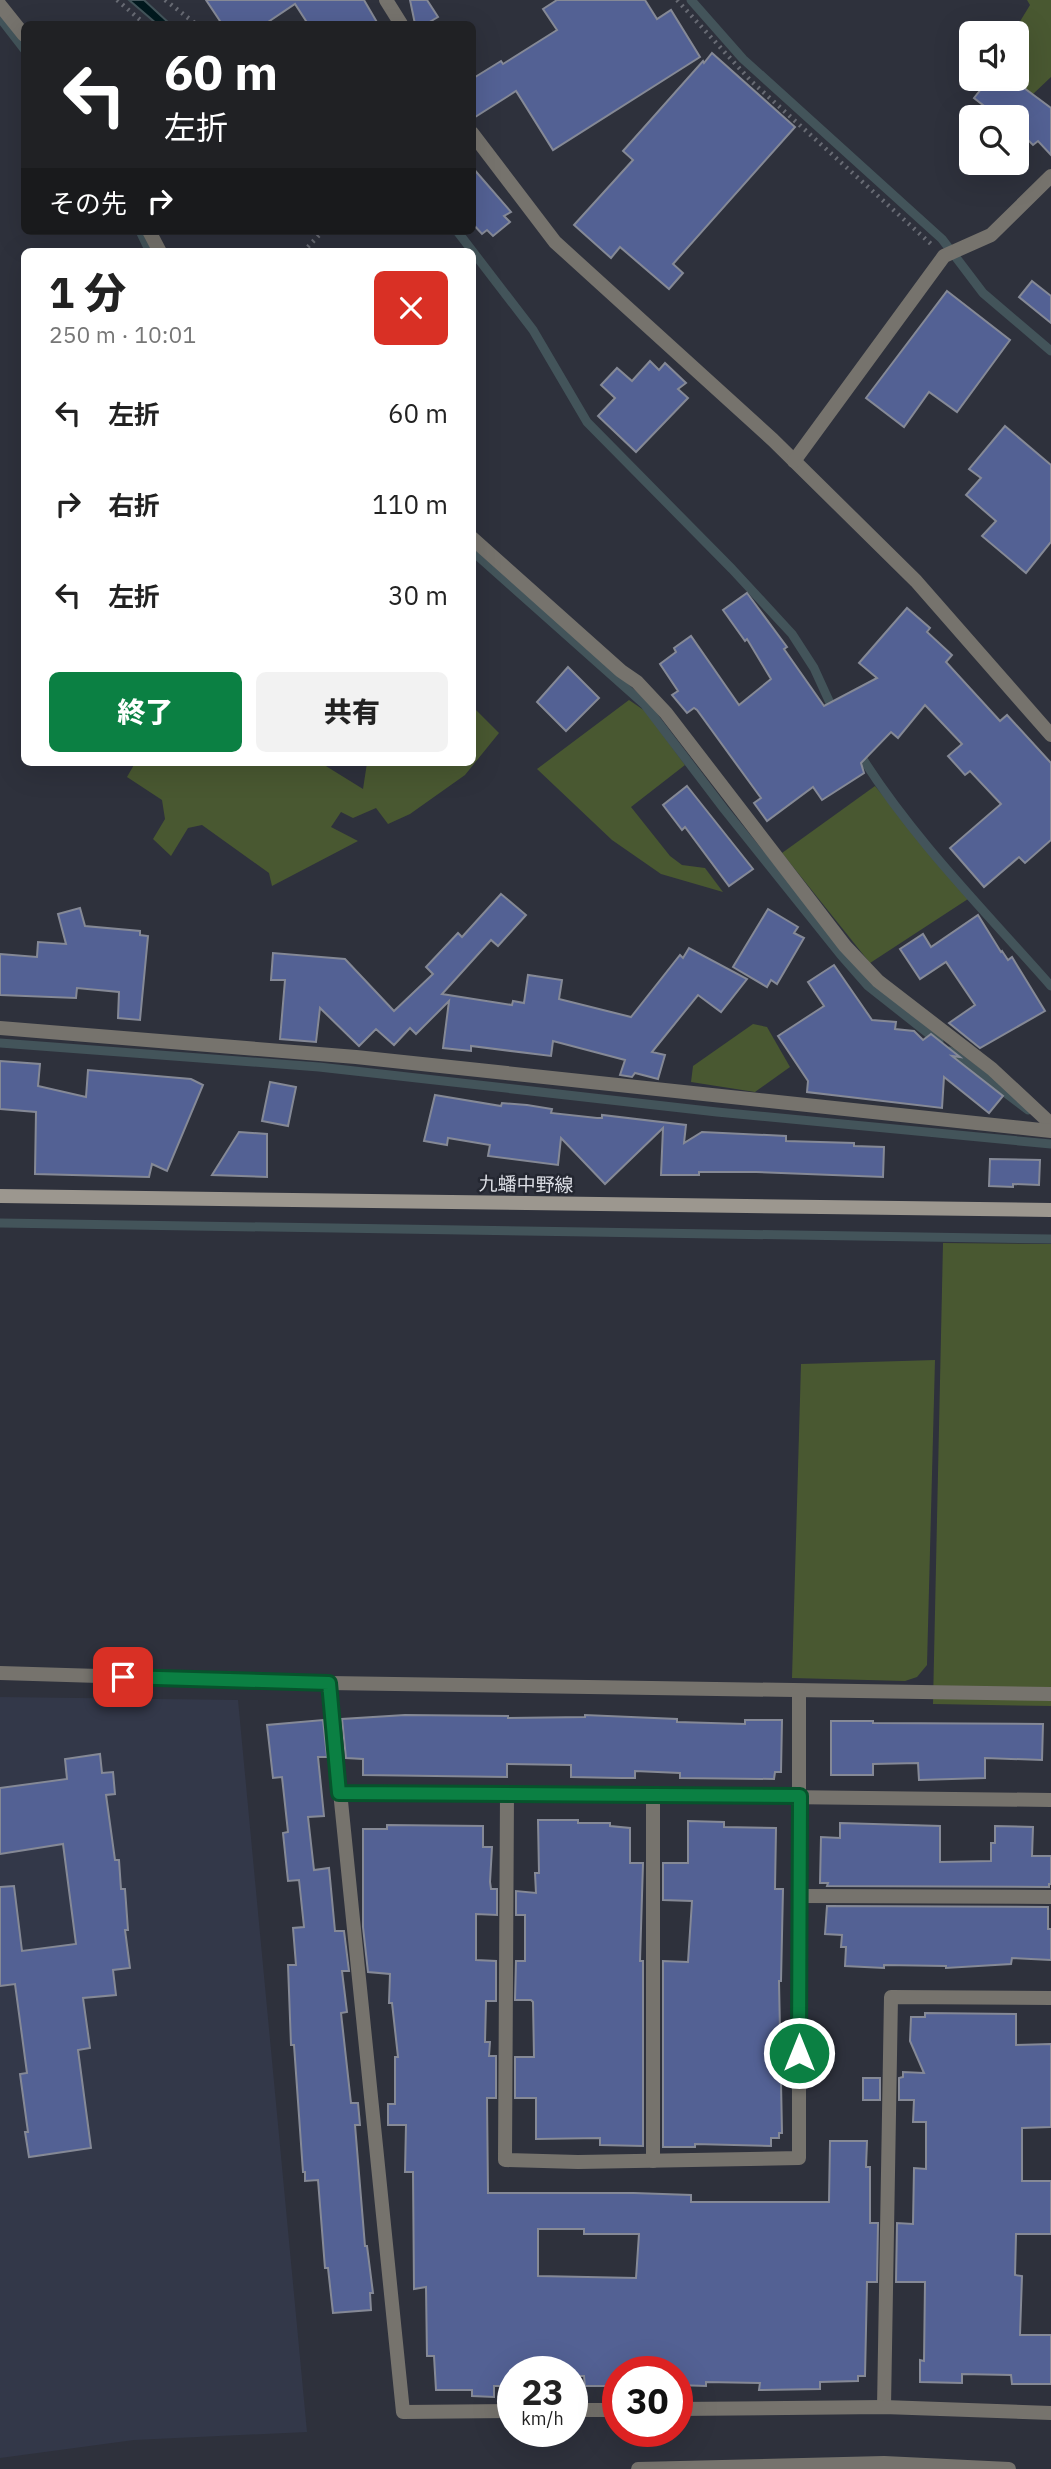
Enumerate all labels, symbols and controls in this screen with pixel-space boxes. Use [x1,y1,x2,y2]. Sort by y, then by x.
map controls [959,21,1029,175]
button: sound [959,21,1029,91]
text: 60 m [164,40,278,103]
icon: left [49,49,140,140]
button: search [959,105,1029,175]
text: 左折 [164,106,228,148]
icon: right [141,182,179,220]
text: その先 [49,186,127,220]
text: 1 分 [49,265,126,320]
button: close [374,271,448,345]
text: 250 m · 10:01 [49,319,196,349]
icon: left [49,394,87,432]
text: 60 m [388,396,448,430]
text: 左折 [108,397,160,431]
icon: right [49,485,87,523]
text: 110 m [372,487,448,521]
text: 右折 [108,488,160,522]
icon: left [49,576,87,614]
text: 30 m [388,578,448,612]
text: 左折 [108,579,160,613]
button: 終了 [49,672,242,752]
button: 共有 [256,672,448,752]
street label: 九蟠中野線 [478,1171,574,1197]
pin [93,1647,153,1707]
icon: arrive [104,1658,142,1696]
position arrow [762,2016,836,2090]
speed limit sign: 30 [602,2356,693,2447]
text: 23 [521,2369,564,2415]
text: km/h [521,2407,564,2430]

